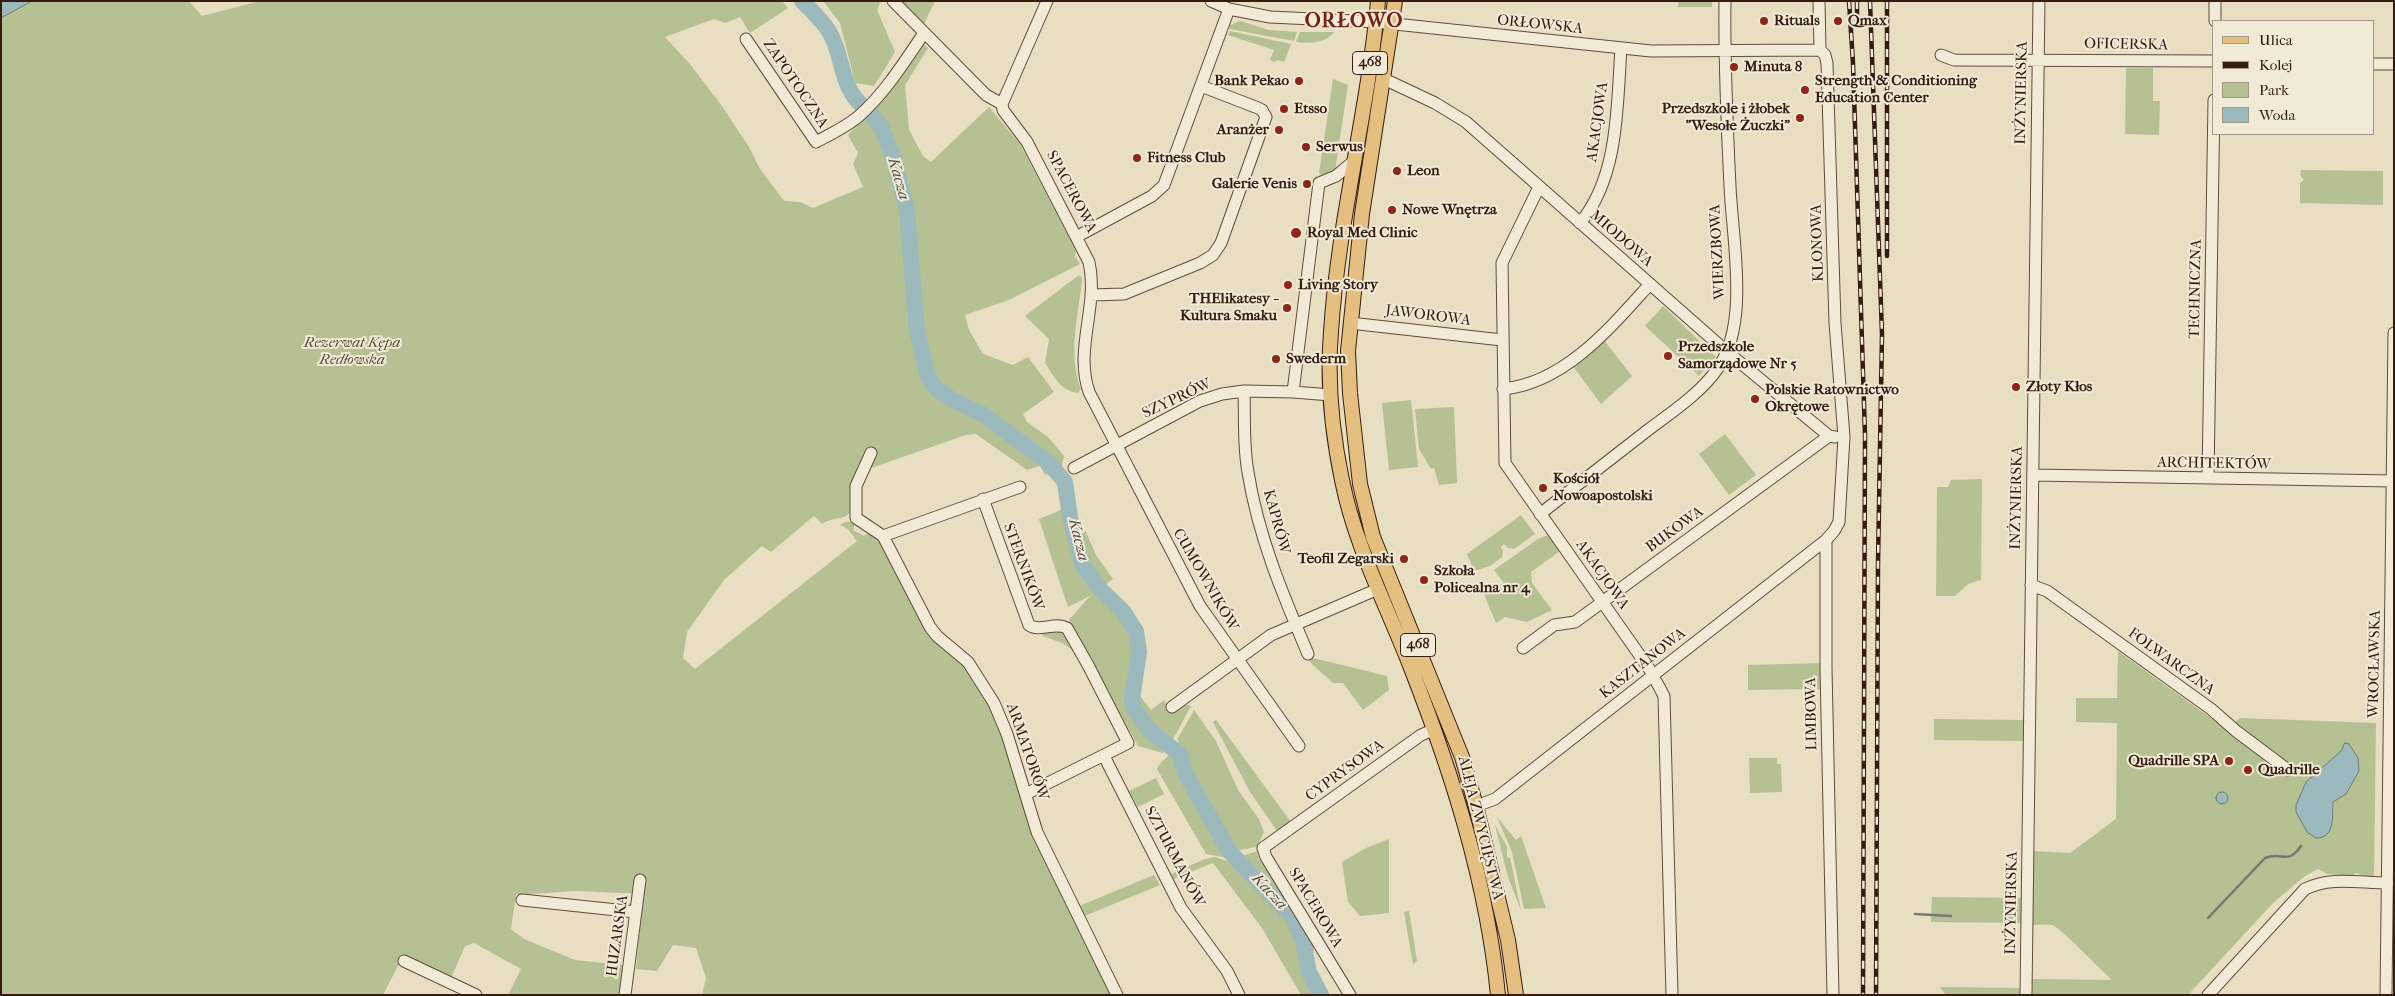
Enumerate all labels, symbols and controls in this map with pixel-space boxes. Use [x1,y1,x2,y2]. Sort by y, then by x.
district label: ORŁOWO [1304,10,1404,34]
street label: ORŁOWSKA [1496,12,1584,38]
place label: Rituals [1774,12,1820,30]
place label: Qmax [1848,12,1887,30]
marker: Rituals [1758,15,1770,27]
marker: Qmax [1832,15,1844,27]
legend [2212,20,2375,135]
text: Ulica [2259,31,2293,49]
street label: OFICERSKA [2084,35,2168,55]
street label: ZAPOTOCZNA [758,36,832,132]
street label: INŻYNIERSKA [2012,41,2032,145]
road number: 468 [1352,52,1388,74]
text: Kolej [2259,56,2292,74]
place label: Minuta 8 [1744,58,1802,76]
marker: Minuta 8 [1728,61,1740,73]
place label: Bank Pekao [1214,72,1289,90]
place label: Strength & Conditioning Education Center [1815,72,1977,107]
marker: Bank Pekao [1293,75,1305,87]
street label: AKACJOWA [1583,81,1613,163]
text: Park [2259,81,2289,99]
marker: Strength & Conditioning Education Center [1799,84,1811,96]
place label: Etsso [1294,100,1327,118]
place label: Przedszkole i żłobek "Wesołe Żuczki" [1662,100,1790,135]
marker: Etsso [1278,103,1290,115]
text: Woda [2259,106,2295,124]
marker: Przedszkole i żłobek "Wesołe Żuczki" [1794,112,1806,124]
place label: Aranżer [1217,121,1269,139]
marker: Aranżer [1273,124,1285,136]
place label: Serwus [1316,138,1363,156]
marker: Serwus [1300,141,1312,153]
street label: SPACEROWA [1042,148,1100,236]
place label: Fitness Club [1147,149,1226,167]
marker: Fitness Club [1131,152,1143,164]
water label: Kacza [883,156,913,202]
place label: Leon [1407,162,1440,180]
marker: Leon [1391,165,1403,177]
place label: Galerie Venis [1212,175,1297,193]
marker: Galerie Venis [1301,178,1313,190]
place label: Nowe Wnętrza [1402,201,1497,219]
marker: Nowe Wnętrza [1386,204,1398,216]
street label: WIERZBOWA [1707,204,1729,300]
street label: KLONOWA [1808,204,1828,282]
street label: MIODOWA [1586,207,1656,271]
place label: Royal Med Clinic [1307,224,1418,242]
marker: Royal Med Clinic [1289,226,1303,240]
street label: TECHNICZNA [2186,239,2206,339]
place label: Living Story [1298,276,1378,294]
marker: Living Story [1282,279,1294,291]
place label: THElikatesy - Kultura Smaku [1180,290,1277,325]
marker: THElikatesy - Kultura Smaku [1281,302,1293,314]
street label: JAWOROWA [1384,302,1472,330]
park label: Rezerwat Kępa Redłowska [304,334,400,369]
place label: Przedszkole Samorządowe Nr 5 [1678,338,1797,373]
place label: Swederm [1286,350,1346,368]
marker: Przedszkole Samorządowe Nr 5 [1662,350,1674,362]
marker: Swederm [1270,353,1282,365]
street label: SZYPRÓW [1140,375,1214,423]
place label: Złoty Kłos [2026,378,2092,396]
place label: Polskie Ratownictwo Okrętowe [1765,381,1899,416]
marker: Złoty Kłos [2010,381,2022,393]
marker: Polskie Ratownictwo Okrętowe [1749,393,1761,405]
street label: INŻYNIERSKA [2007,446,2027,550]
street label: ARCHITEKTÓW [2157,454,2271,474]
place label: Kościół Nowoapostolski [1553,470,1653,505]
marker: Kościół Nowoapostolski [1537,482,1549,494]
street label: KAPRÓW [1259,488,1293,556]
street label: BUKOWA [1643,503,1707,557]
water label: Kacza [1063,517,1093,563]
street label: STERNIKÓW [999,521,1047,613]
street label: CUMOWNIKÓW [1168,526,1242,634]
street label: AKACJOWA [1572,537,1632,613]
place label: Teofil Zegarski [1298,550,1394,568]
marker: Teofil Zegarski [1398,553,1410,565]
place label: Szkoła Policealna nr 4 [1434,562,1530,597]
marker: Szkoła Policealna nr 4 [1418,574,1430,586]
street label: WROCŁAWSKA [2365,610,2385,718]
street label: KASZTANOWA [1596,625,1690,703]
street label: FOLWARCZNA [2124,625,2218,699]
road number: 468 [1400,634,1436,656]
street label: LIMBOWA [1802,677,1822,751]
street label: ARMATORÓW [1002,701,1052,803]
street label: CYPRYSOWA [1302,737,1388,805]
place label: Quadrille SPA [2128,752,2219,770]
street label: ALEJA ZWYCIĘSTWA [1453,754,1507,902]
marker: Quadrille SPA [2223,755,2235,767]
place label: Quadrille [2258,761,2320,779]
marker: Quadrille [2242,764,2254,776]
street label: SZTURMANÓW [1140,804,1208,910]
street label: INŻYNIERSKA [2002,851,2022,955]
street label: SPACEROWA [1284,865,1346,951]
water label: Kacza [1247,870,1291,914]
street label: HUZARSKA [603,894,633,978]

